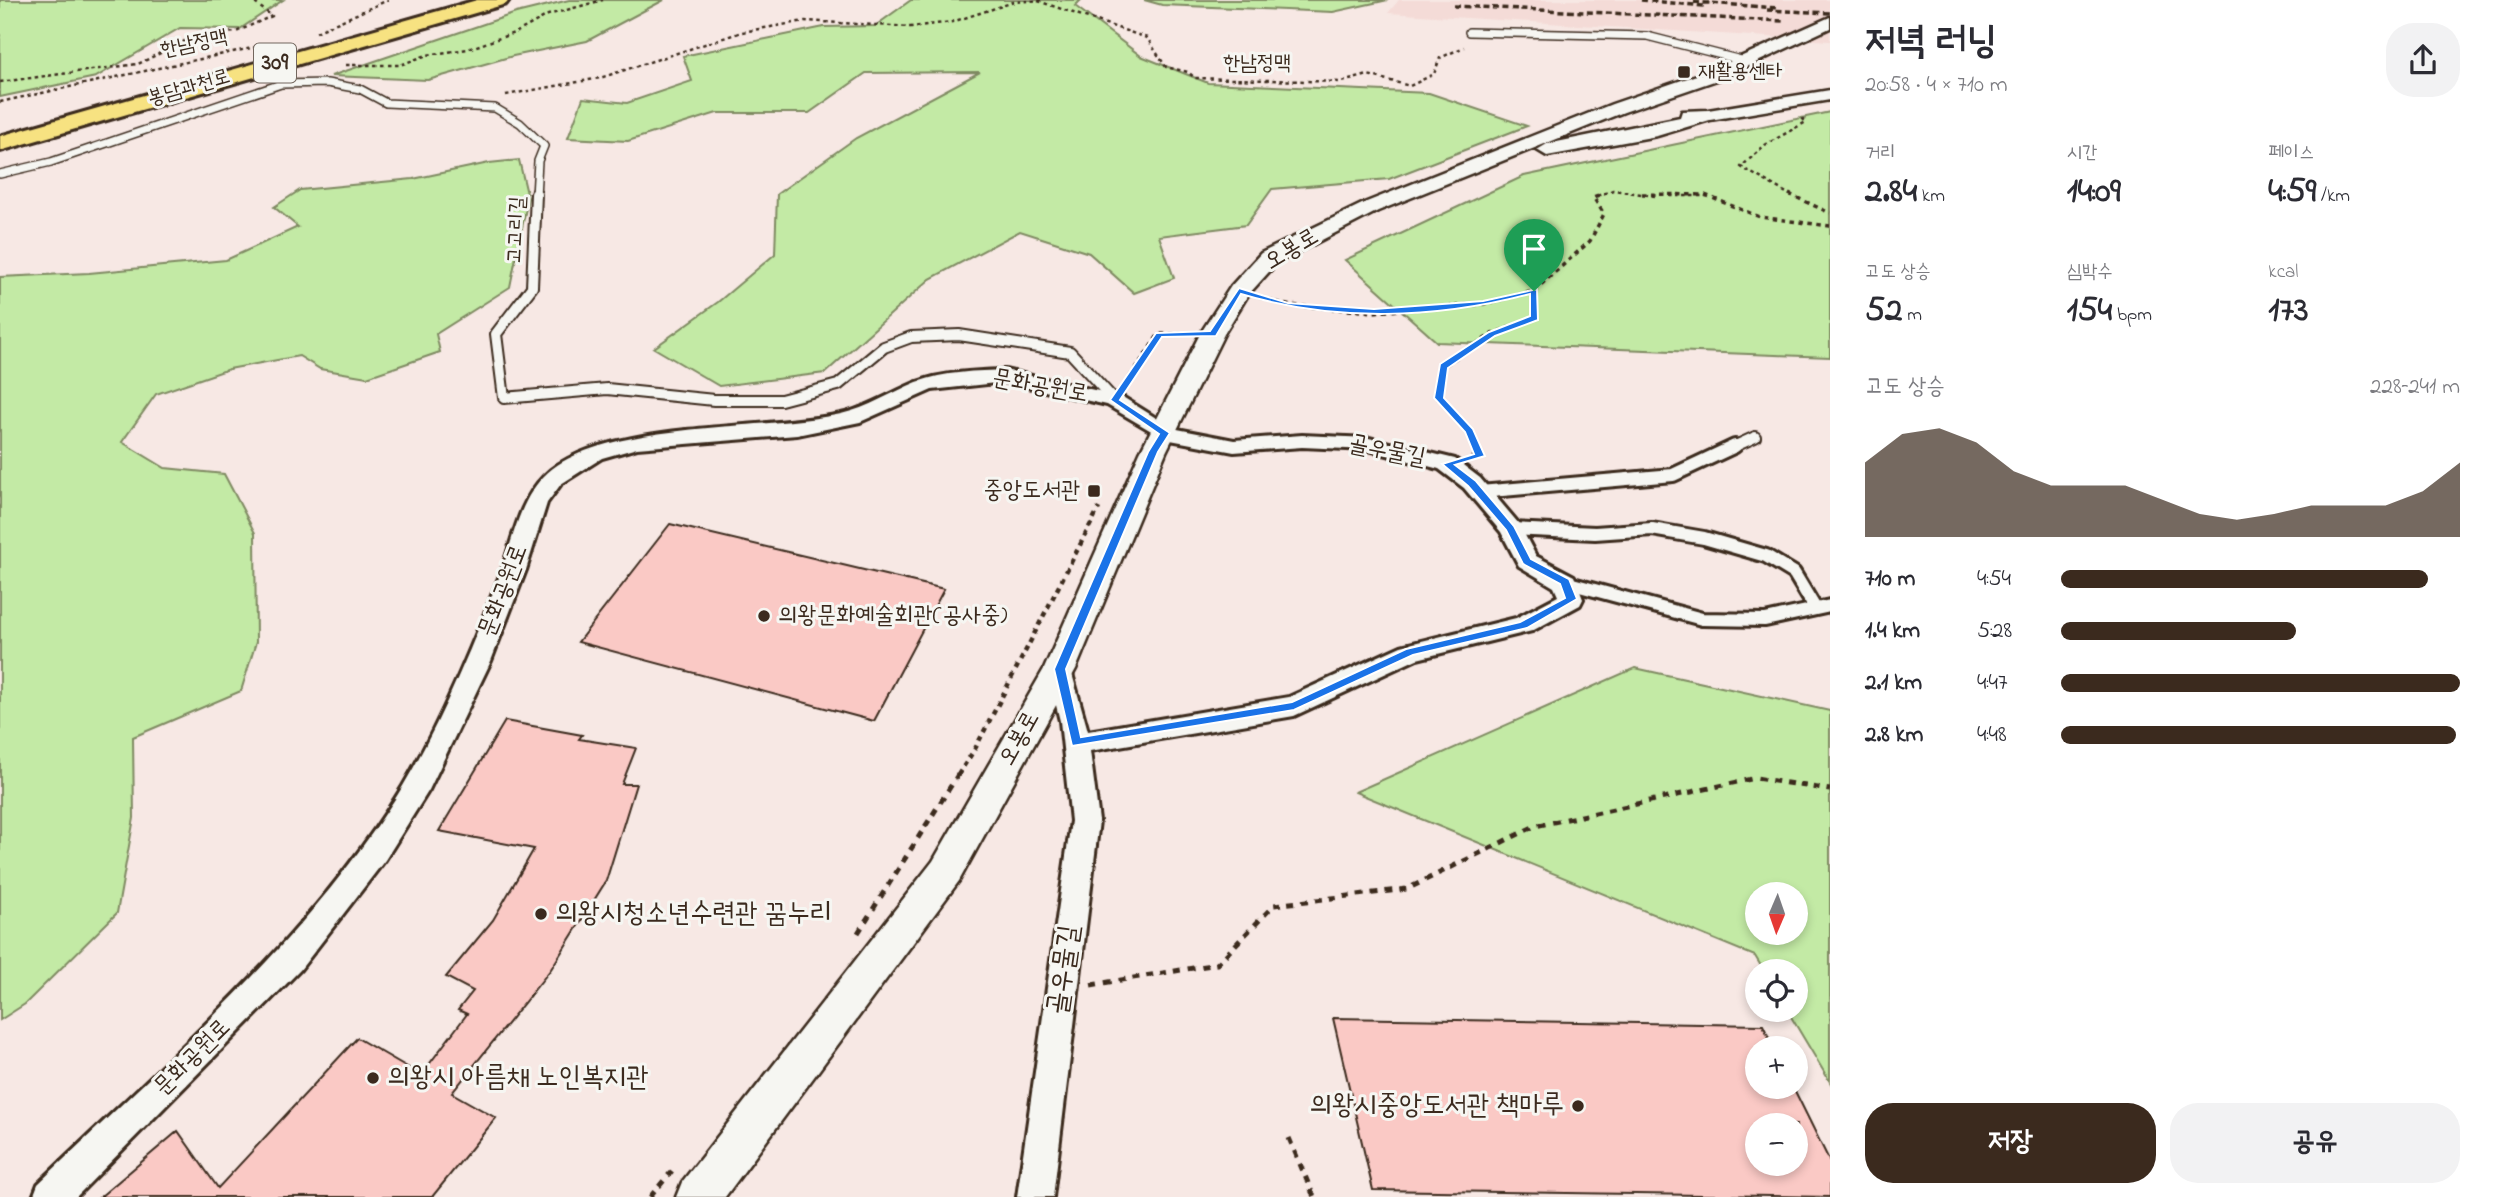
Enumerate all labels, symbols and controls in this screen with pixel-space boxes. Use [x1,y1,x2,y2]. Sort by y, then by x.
text: 저녁 러닝 [1865,15,1997,71]
street label: 한남정맥 [158,22,230,66]
button: share [2386,23,2460,97]
road number: 309 [254,44,296,82]
street label: 한남정맥 [1223,49,1291,79]
place label: 재활용센타 [1698,57,1783,87]
street label: 봉담과천로 [144,62,234,114]
marker: 재활용센타 [1676,64,1692,80]
text: 20:58 · 4 × 710 m [1865,69,2008,102]
text: 거리 [1865,140,1896,167]
text: 시간 [2067,140,2097,167]
text: 페이스 [2268,140,2314,167]
text: 2.84 [1865,167,1917,218]
text: 14:09 [2067,167,2121,218]
text: 4:59 [2268,167,2316,218]
text: km [1917,183,1945,210]
text: /km [2316,183,2350,210]
street label: 고고리길 [500,195,534,265]
pin [1504,219,1564,291]
street label: 오봉로 [1258,220,1326,280]
icon: arrive [1515,230,1553,268]
text: 고도 상승 [1865,259,1931,286]
text: 심박수 [2067,259,2113,286]
text: kcal [2268,259,2299,286]
text: 52 [1865,286,1902,337]
text: 154 [2067,286,2112,337]
text: 173 [2268,286,2308,337]
text: m [1902,302,1922,329]
text: bpm [2112,302,2152,329]
street label: 문화공원로 [989,361,1091,413]
text: 고도 상승 [1865,371,1945,404]
text: 228–241 m [2370,371,2460,404]
street label: 골우물길 [1346,427,1428,477]
place label: 중앙도서관 [983,474,1080,509]
marker: 중앙도서관 [1086,483,1102,499]
street label: 문화공원로 [470,540,538,642]
text: 710 m [1865,563,1915,596]
text: 4:54 [1977,563,2011,596]
place label: 의왕문화예술회관(공사중) [778,599,1008,634]
marker: 의왕문화예술회관(공사중) [756,608,772,624]
text: 1.4 km [1865,615,1920,648]
text: 5:28 [1977,615,2012,648]
text: 2.1 km [1865,667,1922,700]
text: 4:47 [1977,667,2007,700]
street label: 오봉로 [991,705,1049,773]
text: 2.8 km [1865,719,1923,752]
text: 4:48 [1977,719,2007,752]
north arrow [1745,882,1808,945]
map controls [1745,882,1808,1176]
place label: 의왕시청소년수련관 꿈누리 [555,894,832,935]
marker: 의왕시청소년수련관 꿈누리 [533,906,549,922]
street label: 골우물길 [1038,923,1092,1017]
button: locate [1745,959,1808,1022]
street label: 문화공원로 [146,1011,240,1105]
button: + [1745,1036,1808,1099]
place label: 의왕시 아름채 노인복지관 [387,1058,649,1099]
marker: 의왕시 아름채 노인복지관 [365,1070,381,1086]
place label: 의왕시중앙도서관 책마루 [1309,1086,1564,1127]
marker: 의왕시중앙도서관 책마루 [1570,1098,1586,1114]
button: 저장 [1865,1103,2156,1183]
button: 공유 [2170,1103,2460,1183]
button: − [1745,1113,1808,1176]

